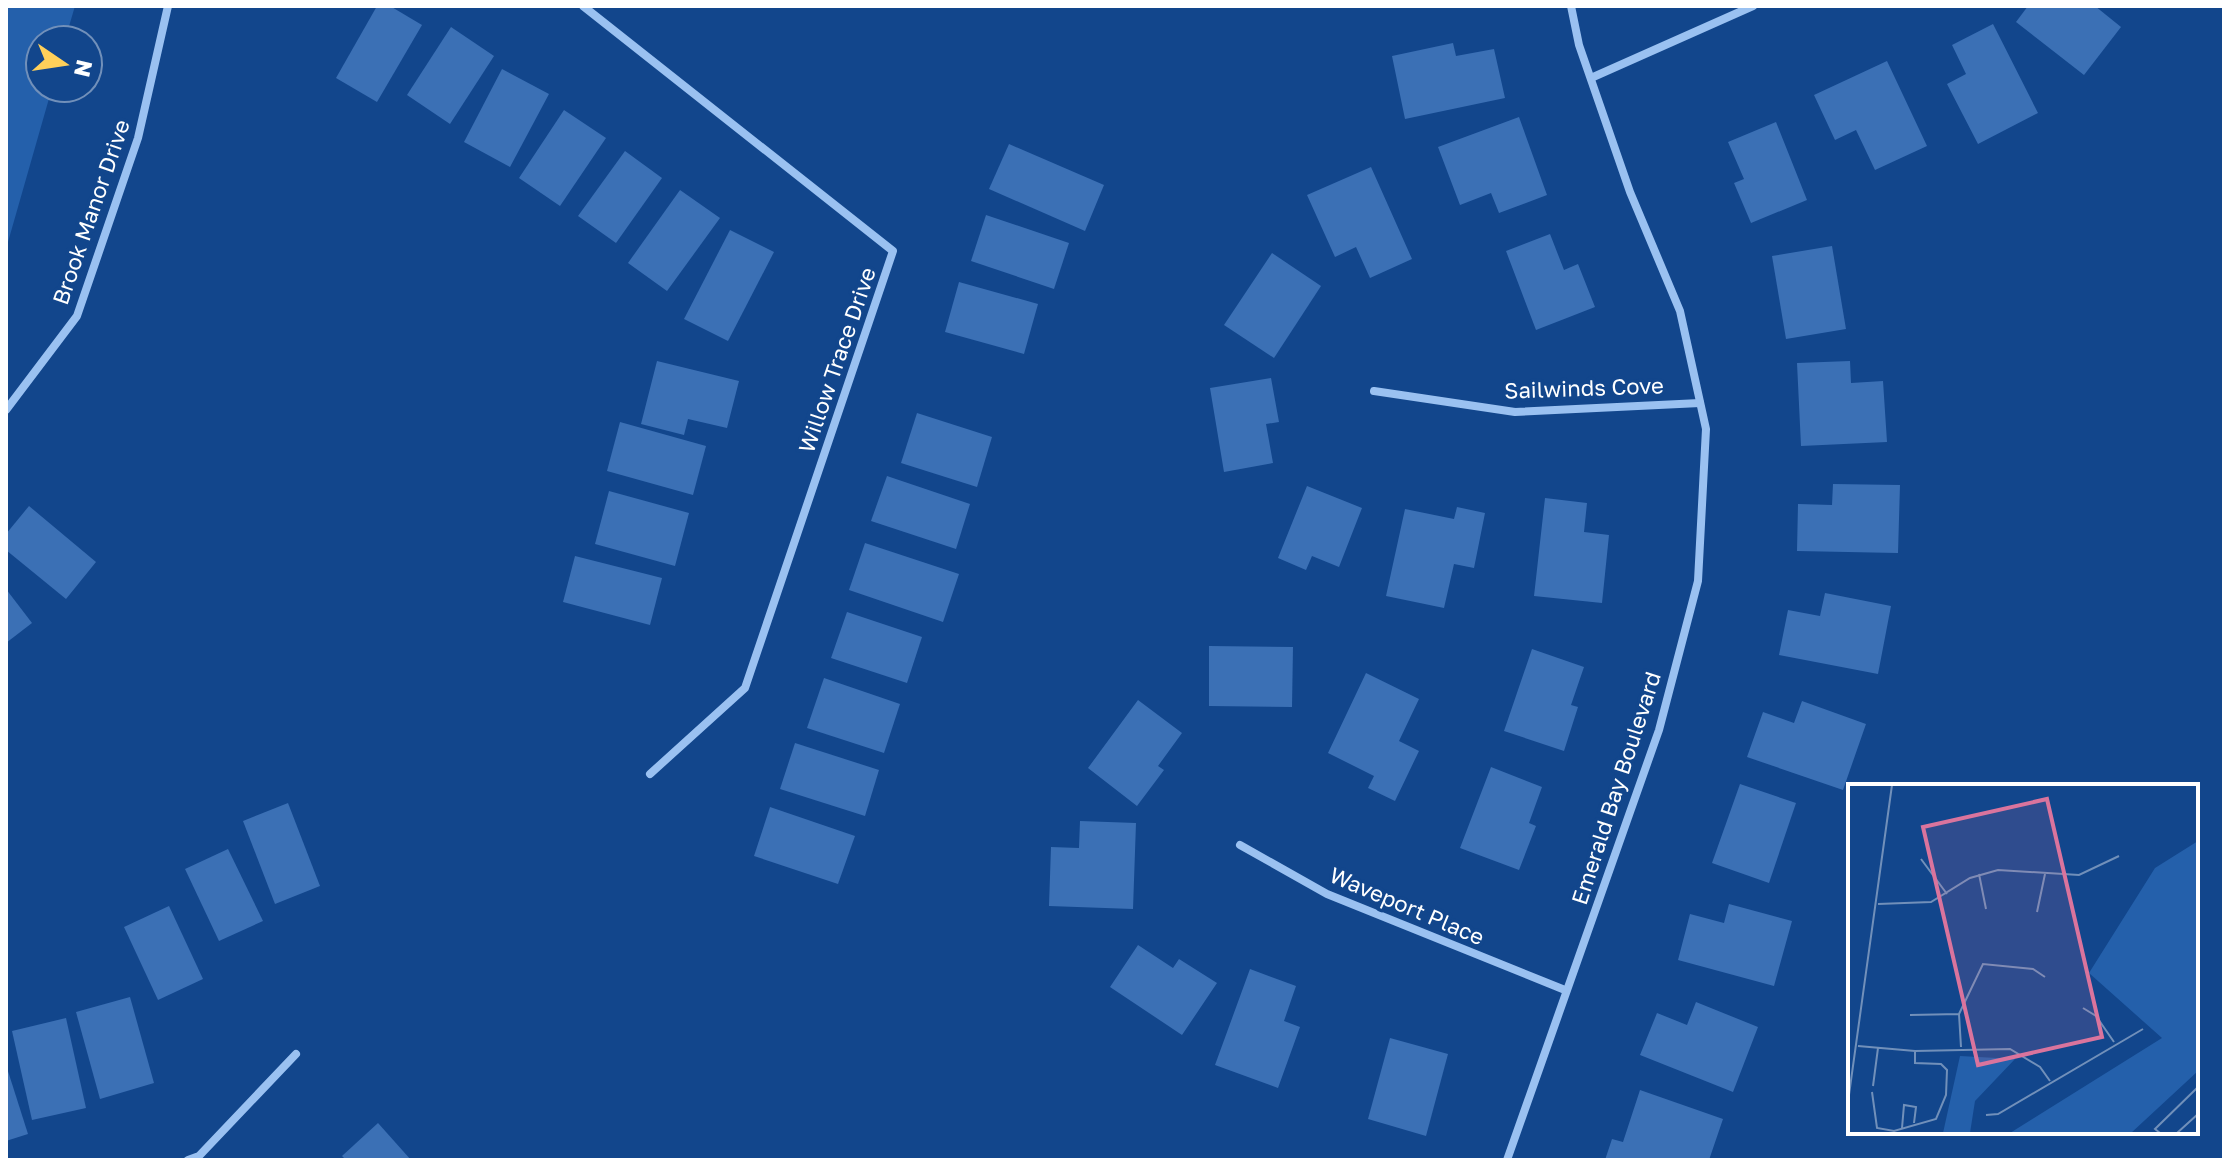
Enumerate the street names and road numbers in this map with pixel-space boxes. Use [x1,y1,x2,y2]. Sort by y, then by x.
street label: Brook Manor Drive [46,116,135,308]
street label: Willow Trace Drive [792,264,881,456]
street label: Sailwinds Cove [1504,371,1664,404]
street label: Emerald Bay Boulevard [1565,668,1666,908]
street label: Waveport Place [1326,861,1489,950]

